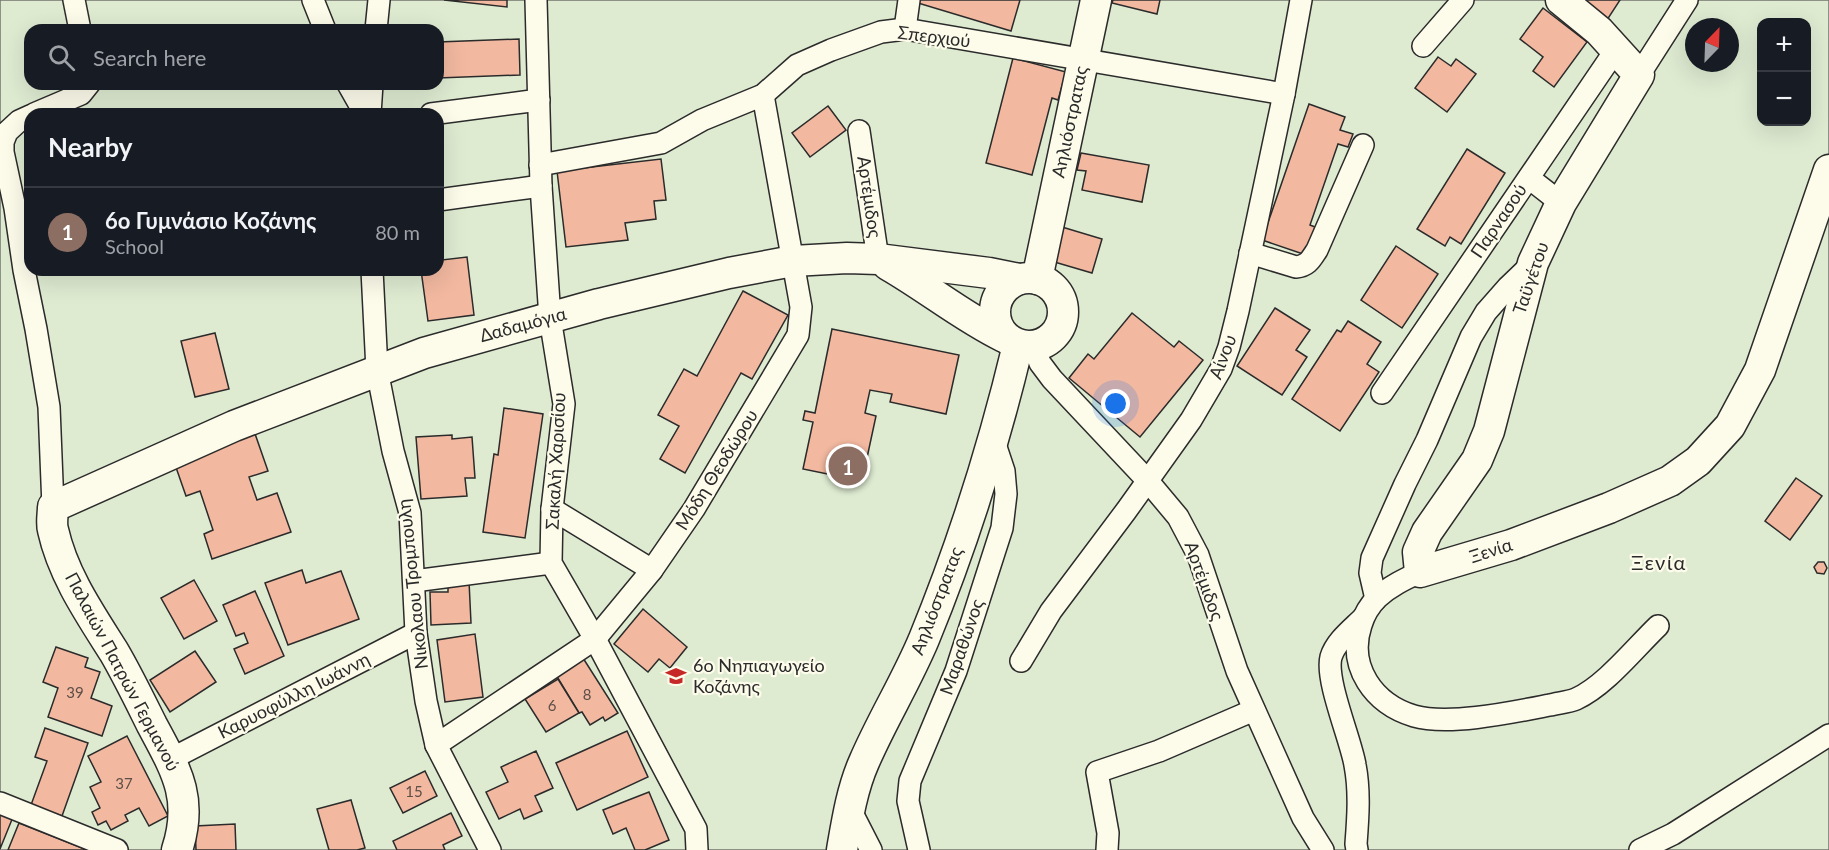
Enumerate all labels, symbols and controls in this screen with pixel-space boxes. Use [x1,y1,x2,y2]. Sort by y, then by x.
north arrow [1685,18,1739,72]
map controls [1757,18,1811,126]
button: + [1757,18,1811,72]
street label: Σπερχιού [896,21,972,51]
search box [24,24,444,90]
icon: search [45,41,78,74]
text: Search here [93,44,206,71]
street label: Αηλιόστρατας [1046,63,1092,180]
button: − [1757,72,1811,126]
text: Nearby [48,131,133,163]
street label: Αρτέμιδος [853,155,887,240]
street label: Παρνασού [1465,179,1531,262]
text: 6ο Γυμνάσιο Κοζάνης [105,207,316,234]
text: 1 [62,220,73,244]
text: 80 m [375,220,420,244]
text: School [105,234,164,258]
street label: Ταϋγέτου [1507,239,1553,317]
street label: Δαδαμόγια [477,302,569,346]
street label: Αίνου [1204,331,1241,382]
your location [1101,389,1130,418]
street label: Σακαλή Χαρισίου [540,392,570,530]
street label: Μόδη Θεοδώρου [670,405,762,534]
pin: 1 [828,444,868,488]
street label: Νικολαου Τρομπουλη [392,498,432,670]
street label: Ξενία [1467,533,1515,567]
street label: Αρτέμιδος [1181,538,1230,624]
street label: Αηλιόστρατας [905,543,967,658]
district label: Ξενία [1631,550,1687,574]
street label: Παλαιών Πατρών Γερμανού [61,568,185,775]
street label: Μαραθώνος [934,595,988,697]
street label: Καρυοφύλλη Ιωάννη [214,647,373,743]
place label: 6ο Νηπιαγωγείο Κοζάνης [693,654,825,697]
school or university icon: 6ο Νηπιαγωγείο Κοζάνης [664,664,688,688]
house number: 39 [66,683,84,701]
house number: 8 [583,685,591,703]
house number: 6 [548,696,557,714]
house number: 37 [115,774,133,792]
house number: 15 [405,782,423,800]

